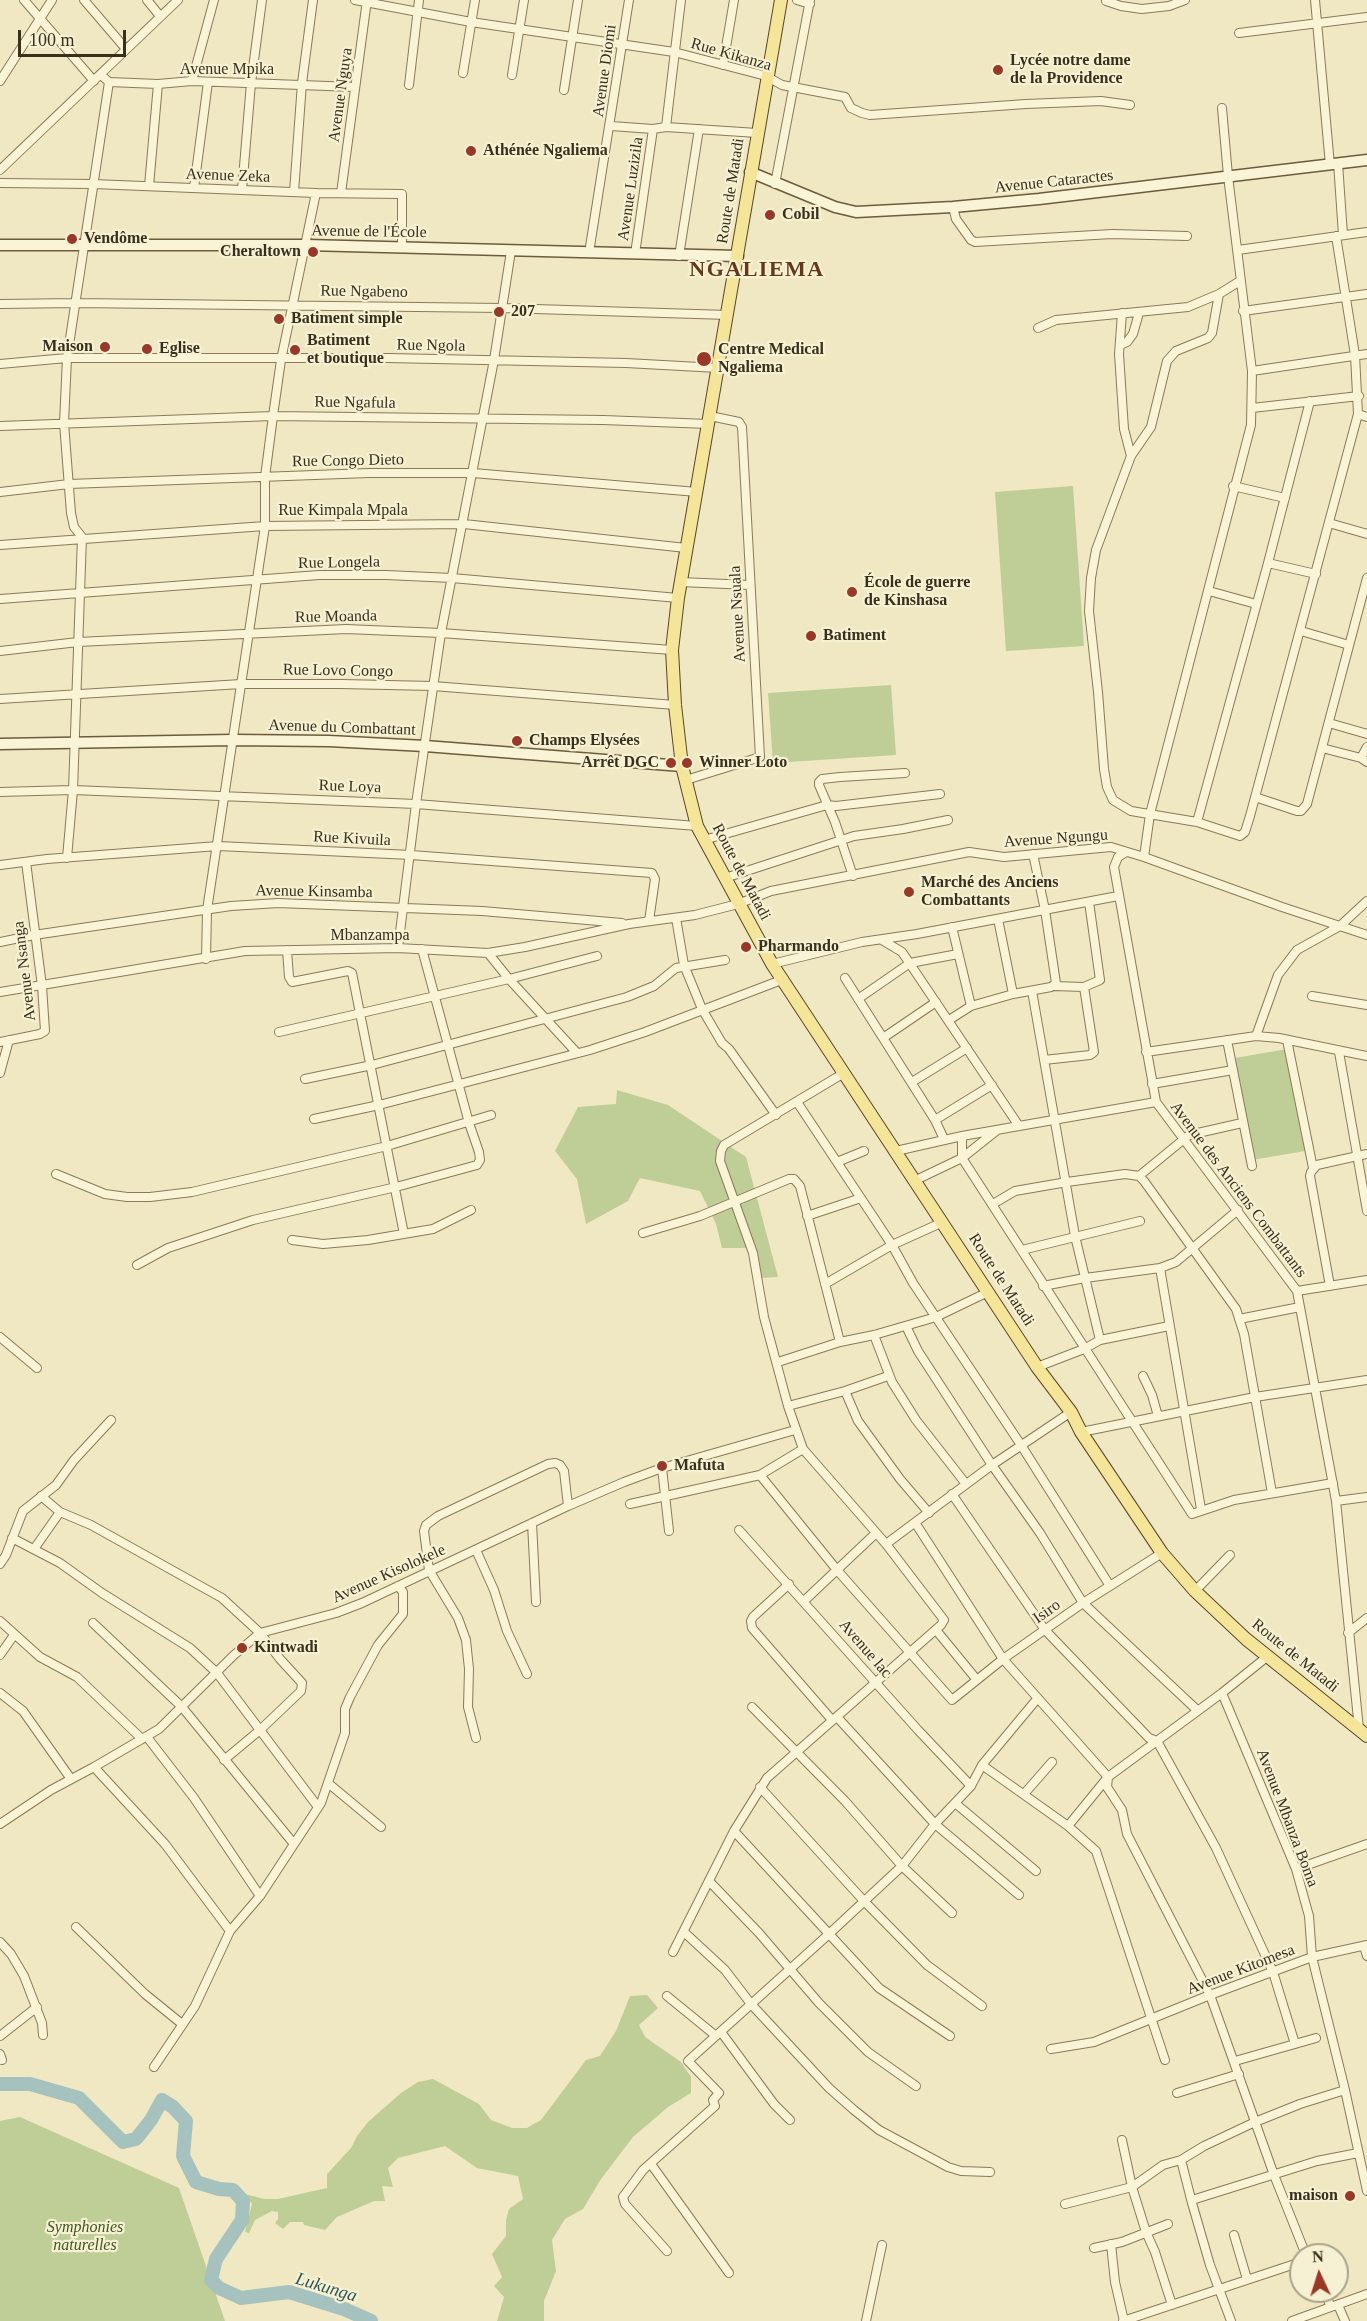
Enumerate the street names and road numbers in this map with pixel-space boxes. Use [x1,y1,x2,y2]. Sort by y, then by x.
street label: Avenue Diomi [589,23,621,119]
street label: Rue Kikanza [688,34,774,76]
street label: Avenue Nguya [325,47,357,143]
street label: Avenue Mpika [180,60,274,80]
street label: Avenue Luzizila [614,136,648,242]
street label: Route de Matadi [713,137,749,245]
street label: Avenue Zeka [185,165,271,187]
street label: Avenue Cataractes [994,166,1114,198]
street label: Avenue de l'École [311,221,427,243]
street label: Rue Ngabeno [320,282,408,302]
street label: Rue Ngola [396,336,466,356]
street label: Rue Ngafula [314,393,396,413]
street label: Rue Congo Dieto [292,450,404,472]
street label: Rue Kimpala Mpala [278,501,408,521]
street label: Rue Longela [298,553,380,573]
street label: Avenue Nsuala [726,565,750,663]
street label: Rue Moanda [295,607,377,627]
street label: Rue Lovo Congo [283,660,393,682]
street label: Avenue du Combattant [268,716,416,740]
street label: Rue Loya [318,776,382,798]
street label: Route de Matadi [707,820,775,924]
street label: Avenue Ngungu [1003,826,1109,852]
street label: Rue Kivuila [313,827,391,851]
street label: Avenue Kinsamba [255,881,373,903]
street label: Avenue Nsanga [9,920,41,1022]
street label: Mbanzampa [330,926,410,946]
street label: Avenue des Anciens Combattants [1166,1098,1310,1282]
street label: Route de Matadi [964,1230,1038,1330]
street label: Avenue Kisolokele [329,1540,449,1608]
street label: Isiro [1029,1596,1065,1628]
street label: Route de Matadi [1248,1615,1342,1697]
street label: Avenue lac [834,1616,896,1682]
street label: Avenue Mbanza Boma [1252,1746,1322,1890]
street label: Avenue Kitomesa [1184,1941,1298,1999]

